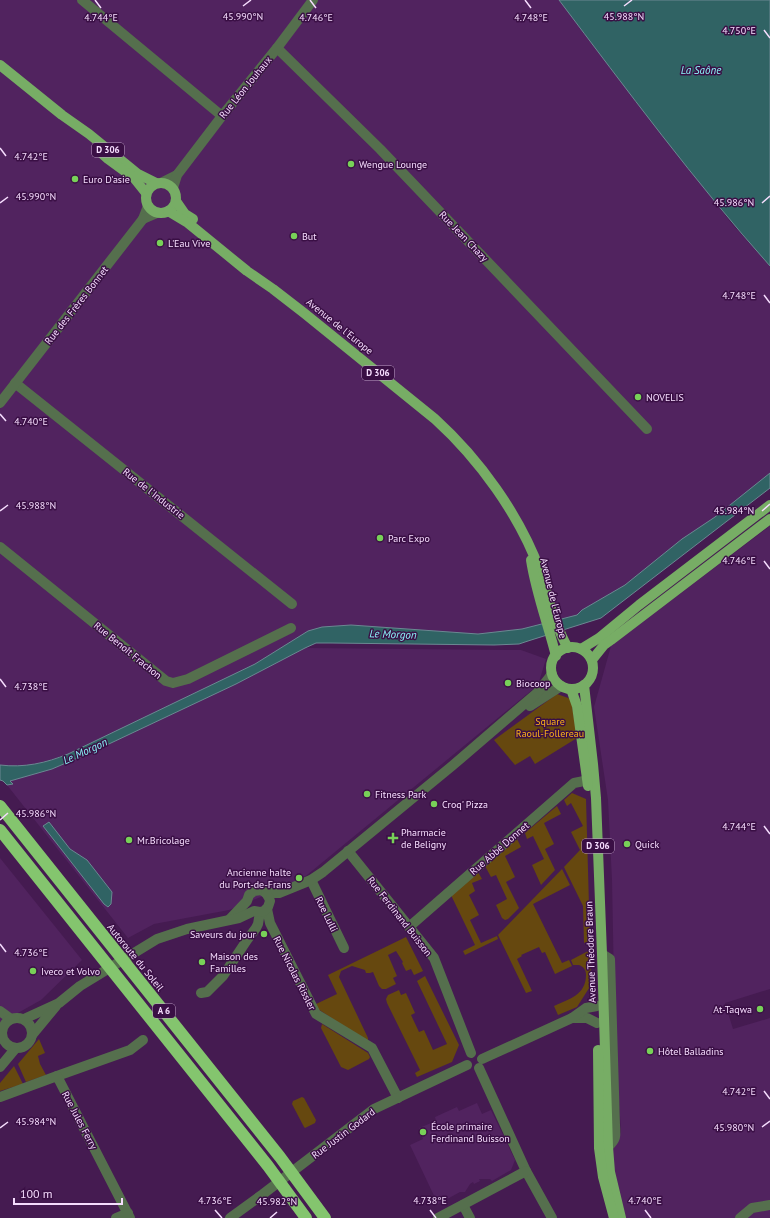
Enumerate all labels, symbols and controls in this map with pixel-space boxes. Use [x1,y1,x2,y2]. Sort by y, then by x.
text: 45.990°N [223,10,263,23]
text: 45.988°N [604,10,644,23]
text: 4.744°E [84,11,118,24]
text: 4.746°E [299,11,333,24]
text: 4.748°E [514,11,548,24]
text: 4.750°E [722,24,756,37]
street label: Rue Léon Jouhaux [216,53,275,121]
water label: La Saône [681,63,721,77]
road number: D 306 [92,143,124,157]
text: 4.742°E [14,150,48,163]
place label: Wengue Lounge [359,158,427,171]
marker: Wengue Lounge [346,159,356,169]
place label: Euro D'asie [83,173,130,186]
marker: Euro D'asie [70,174,80,184]
text: 45.990°N [16,190,56,203]
text: 45.986°N [714,196,754,209]
street label: Rue Jean Chazy [436,208,491,265]
place label: But [302,230,317,243]
marker: But [289,231,299,241]
place label: L'Eau Vive [168,237,210,250]
marker: L'Eau Vive [155,238,165,248]
street label: Rue des Frères Bonnet [42,263,111,347]
text: 4.748°E [722,289,756,302]
street label: Avenue de l'Europe [304,295,376,357]
road number: D 306 [362,366,394,380]
place label: NOVELIS [646,391,684,404]
marker: NOVELIS [633,392,643,402]
text: 4.740°E [14,415,48,428]
street label: Rue de l'Industrie [120,465,187,522]
text: 45.988°N [16,499,56,512]
text: 45.984°N [714,504,754,517]
place label: Parc Expo [388,532,430,545]
marker: Parc Expo [375,533,385,543]
text: 4.746°E [722,554,756,567]
street label: Avenue de l'Europe [537,557,570,640]
street label: Rue Benoît Frachon [91,619,164,682]
water label: Le Morgon [369,626,417,642]
place label: Biocoop [516,677,550,690]
marker: Biocoop [503,678,513,688]
text: 4.738°E [14,680,48,693]
park label: Square Raoul-Follereau [516,715,584,740]
water label: Le Morgon [61,735,110,767]
place label: Fitness Park [375,788,426,801]
marker: Fitness Park [362,789,372,799]
place label: Croq' Pizza [442,798,488,811]
marker: Croq' Pizza [429,799,439,809]
text: 45.986°N [16,807,56,820]
street label: Rue Abbé Donnet [467,819,532,878]
text: 4.744°E [722,820,756,833]
place label: Pharmacie de Beligny [401,826,446,851]
marker: Pharmacie de Beligny [388,833,398,843]
place label: Mr.Bricolage [137,834,190,847]
marker: Mr.Bricolage [124,835,134,845]
place label: Quick [635,838,659,851]
road number: D 306 [582,839,614,853]
marker: Quick [622,839,632,849]
place label: Ancienne halte du Port-de-Frans [219,866,291,891]
marker: Ancienne halte du Port-de-Frans [294,873,304,883]
street label: Rue Ferdinand Buisson [364,874,435,959]
street label: Rue Lulli [312,894,341,934]
street label: Avenue Théodore Braun [582,901,599,1003]
street label: Autoroute du Soleil [105,921,167,994]
place label: Saveurs du jour [190,928,257,941]
marker: Saveurs du jour [259,929,269,939]
street label: Rue Nicolas Rissler [270,934,319,1013]
text: 4.736°E [14,946,48,959]
place label: Maison des Familles [210,950,258,975]
marker: Maison des Familles [197,957,207,967]
place label: Iveco et Volvo [41,965,100,978]
marker: Iveco et Volvo [28,966,38,976]
place label: At-Taqwa [713,1003,752,1016]
road number: A 6 [153,1004,175,1018]
marker: At-Taqwa [755,1004,765,1014]
place label: Hôtel Balladins [658,1045,723,1058]
marker: Hôtel Balladins [645,1046,655,1056]
text: 4.742°E [722,1085,756,1098]
street label: Rue Jules Ferry [59,1089,100,1152]
street label: Rue Justin Godard [309,1105,378,1162]
text: 45.984°N [16,1115,56,1128]
place label: École primaire Ferdinand Buisson [431,1120,510,1145]
text: 45.980°N [714,1121,754,1134]
marker: École primaire Ferdinand Buisson [418,1127,428,1137]
scale bar [14,1180,122,1206]
text: 100 m [20,1186,53,1201]
text: 4.736°E [198,1194,232,1207]
text: 4.738°E [413,1194,447,1207]
text: 4.740°E [628,1194,662,1207]
text: 45.982°N [257,1195,297,1208]

